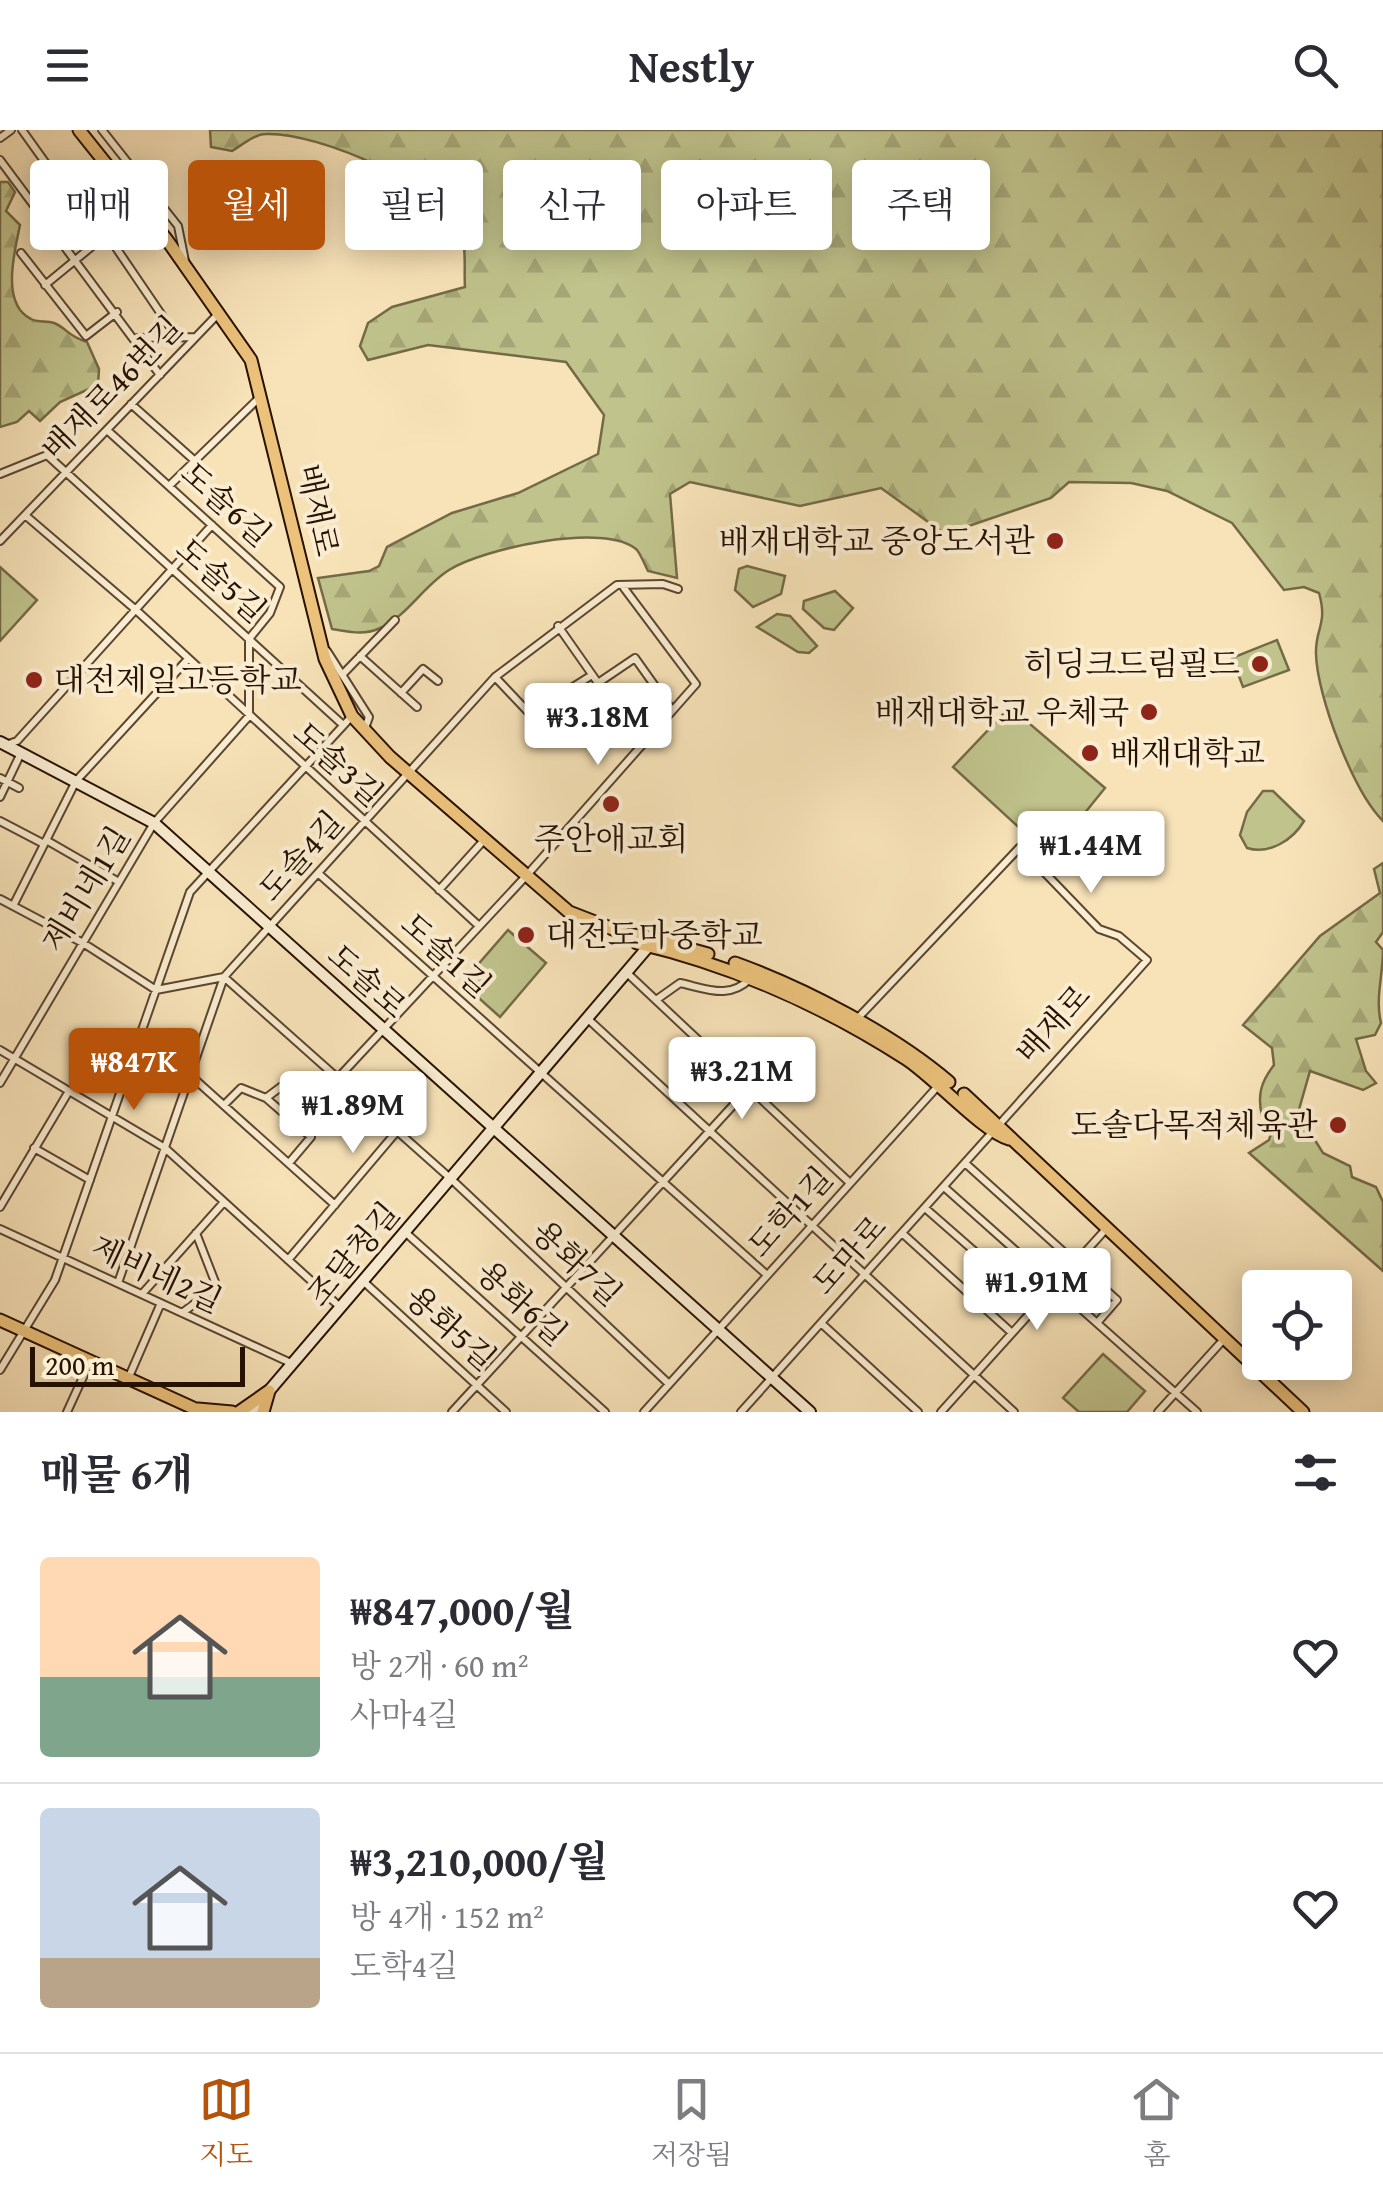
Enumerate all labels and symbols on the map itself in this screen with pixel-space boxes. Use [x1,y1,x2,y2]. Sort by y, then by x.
street label: 배재로46번길 [30,305,193,471]
street label: 도솔6길 [170,450,282,557]
street label: 배재로 [286,460,351,560]
place label: 배재대학교 중앙도서관 [719,517,1035,564]
street label: 도솔5길 [165,526,277,633]
marker: 배재대학교 중앙도서관 [1044,530,1066,552]
place label: 히딩크드림필드 [1024,640,1240,687]
marker: 히딩크드림필드 [1249,653,1271,675]
place label: 대전제일고등학교 [54,656,301,703]
marker: 대전제일고등학교 [23,669,45,691]
pin: ₩3.18M [517,683,679,768]
place label: 배재대학교 우체국 [875,688,1129,735]
marker: 배재대학교 우체국 [1138,701,1160,723]
street label: 도솔3길 [282,710,394,817]
place label: 배재대학교 [1110,729,1265,776]
marker: 배재대학교 [1079,742,1101,764]
marker: 주안애교회 [600,793,622,815]
street label: 도솔4길 [247,800,354,912]
pin: ₩1.44M [1010,811,1172,896]
place label: 주안애교회 [534,815,688,862]
street label: 제비네1길 [30,817,142,960]
street label: 도솔1길 [390,901,502,1008]
place label: 대전도마중학교 [546,911,762,958]
marker: 대전도마중학교 [515,924,537,946]
street label: 도솔로 [317,932,418,1029]
street label: 배재로 [1004,973,1101,1074]
pin: ₩847K [64,1028,204,1113]
pin: ₩3.21M [661,1037,823,1122]
pin: ₩1.89M [272,1071,434,1156]
place label: 도솔다목적체육관 [1071,1101,1318,1148]
marker: 도솔다목적체육관 [1327,1114,1349,1136]
street label: 도학1길 [736,1156,843,1268]
street label: 조달청길 [295,1191,410,1316]
street label: 도마로 [800,1204,897,1305]
street label: 용화7길 [522,1209,633,1317]
street label: 제비네2길 [84,1223,230,1324]
pin: ₩1.91M [956,1248,1118,1333]
street label: 용화6길 [466,1249,578,1356]
street label: 용화5길 [395,1274,507,1381]
scale bar [30,1342,245,1386]

